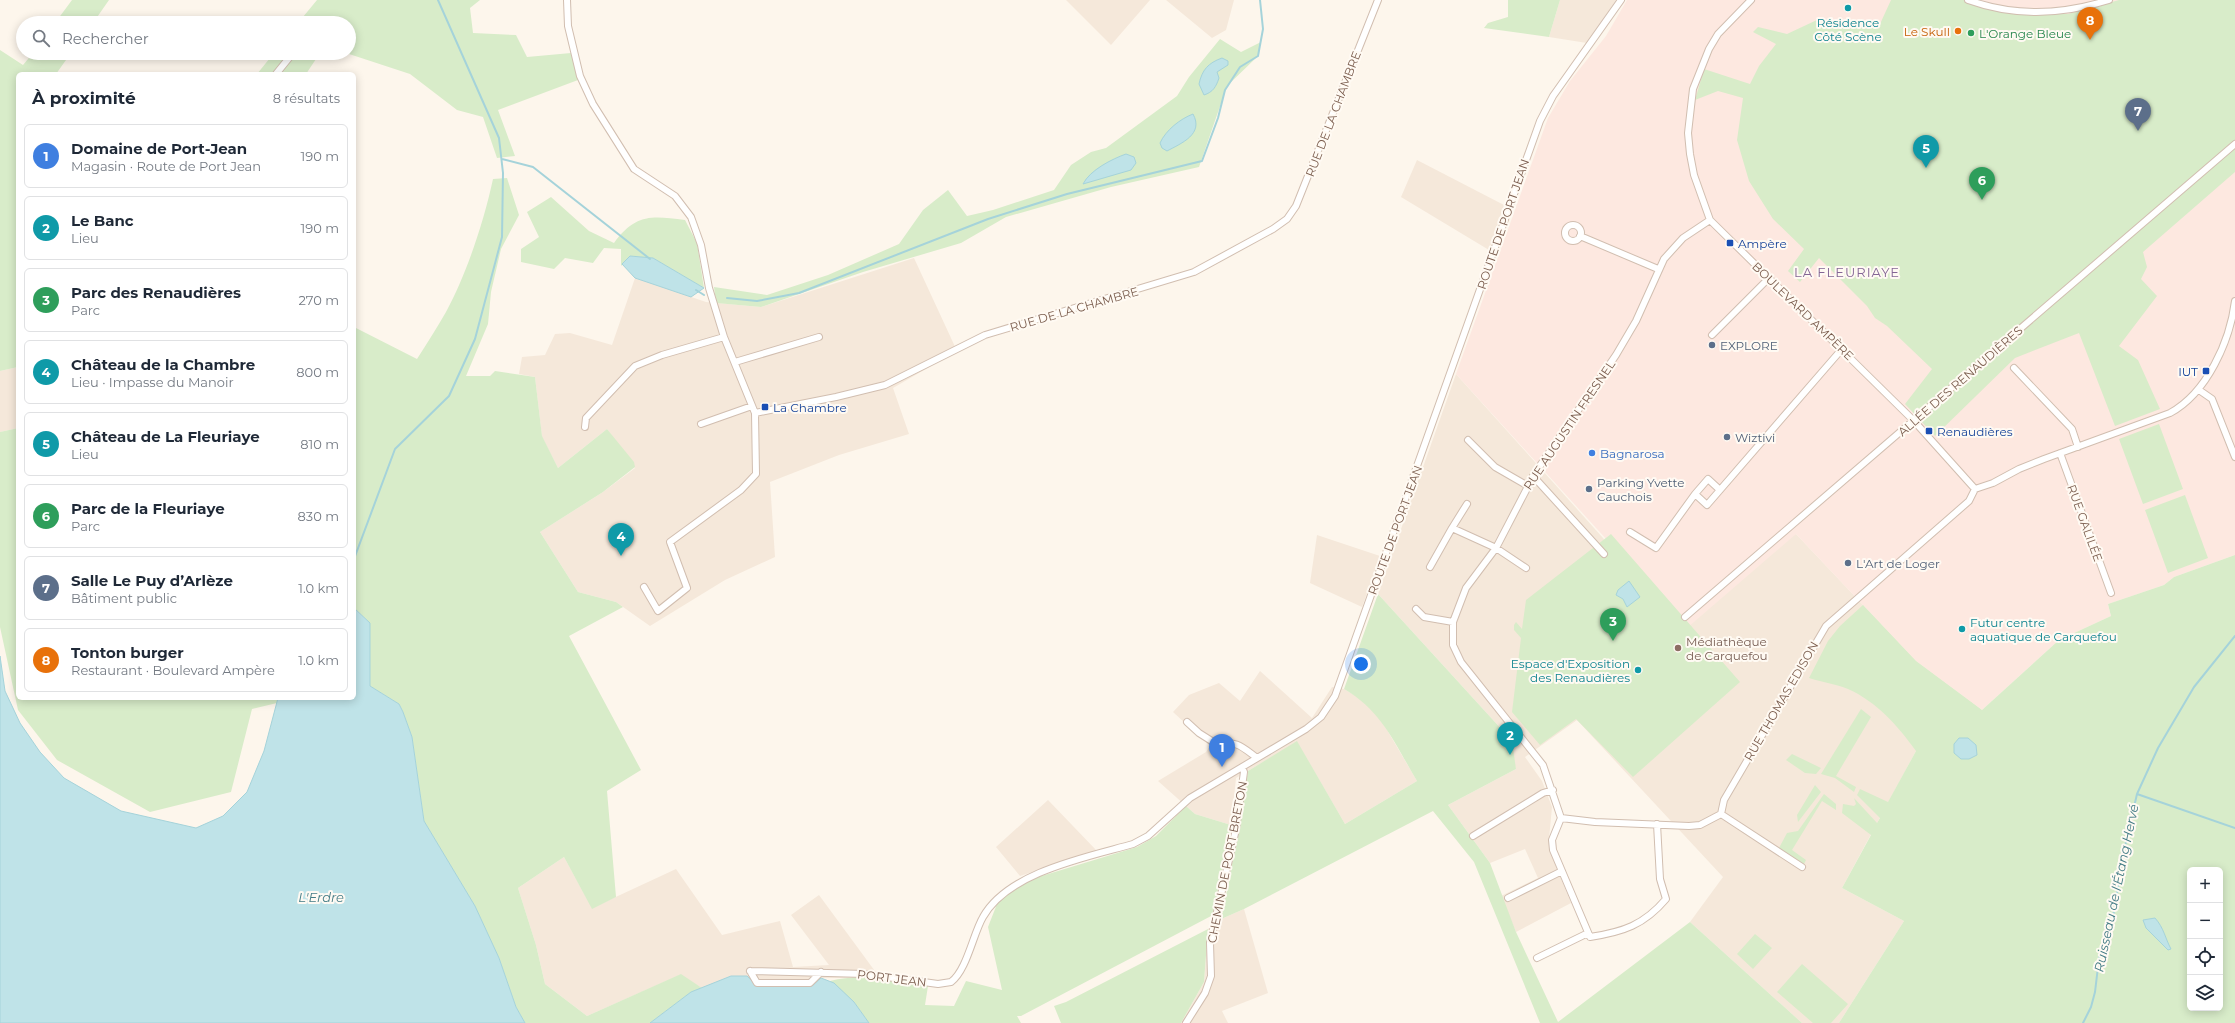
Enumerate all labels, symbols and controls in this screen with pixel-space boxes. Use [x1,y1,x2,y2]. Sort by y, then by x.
marker: Résidence Côté Scène [1843,3,1853,13]
pin: 8 [2077,7,2103,40]
place label: Résidence Côté Scène [1814,15,1882,44]
search box [16,16,356,60]
place label: Le Skull [1904,24,1950,39]
marker: Le Skull [1953,26,1963,36]
place label: L'Orange Bleue [1979,26,2071,41]
icon: search [30,27,52,49]
marker: L'Orange Bleue [1966,28,1976,38]
text: Rechercher [62,29,149,48]
street label: RUE DE LA CHAMBRE [1302,49,1364,179]
text: À proximité [32,88,136,108]
text: 8 résultats [273,90,340,106]
pin: 7 [2125,98,2151,131]
pin: 5 [1913,135,1939,168]
text: Domaine de Port-Jean [71,139,247,158]
text: 1 [43,148,49,164]
text: 190 m [301,148,339,164]
street label: ROUTE DE PORT JEAN [1474,157,1532,291]
text: Magasin · Route de Port Jean [71,158,261,174]
pin: 6 [1969,167,1995,200]
text: Le Banc [71,211,134,230]
text: 2 [42,220,50,236]
text: 190 m [301,220,339,236]
text: Lieu [71,230,99,246]
place label: Ampère [1738,236,1787,251]
marker: Ampère [1725,238,1735,248]
street label: BOULEVARD AMPÈRE [1749,259,1857,363]
district label: LA FLEURIAYE [1794,264,1900,280]
text: Parc des Renaudières [71,283,241,302]
street label: RUE DE LA CHAMBRE [1008,283,1140,335]
text: 3 [42,292,50,308]
text: 270 m [298,292,339,308]
text: Parc [71,302,100,318]
street label: ALLÉE DES RENAUDIÈRES [1895,323,2025,439]
place label: EXPLORE [1720,338,1778,353]
marker: EXPLORE [1707,340,1717,350]
text: Château de la Chambre [71,355,255,374]
street label: RUE AUGUSTIN FRESNEL [1520,357,1618,493]
text: 4 [42,364,50,380]
text: 800 m [296,364,339,380]
place label: IUT [2178,364,2198,379]
marker: IUT [2201,366,2211,376]
text: Lieu · Impasse du Manoir [71,374,234,390]
place label: La Chambre [773,400,847,415]
marker: La Chambre [760,402,770,412]
place label: Renaudières [1937,424,2013,439]
marker: Renaudières [1924,426,1934,436]
text: Château de La Fleuriaye [71,427,260,446]
place label: Wiztivi [1735,430,1775,445]
marker: Wiztivi [1722,432,1732,442]
text: 5 [42,436,50,452]
text: 810 m [300,436,339,452]
text: Lieu [71,446,99,462]
place label: Bagnarosa [1600,446,1665,461]
marker: Bagnarosa [1587,448,1597,458]
street label: ROUTE DE PORT JEAN [1365,463,1425,597]
place label: Parking Yvette Cauchois [1597,475,1684,504]
street label: RUE GALILÉE [2064,482,2106,564]
marker: Parking Yvette Cauchois [1584,484,1594,494]
text: Parc de la Fleuriaye [71,499,225,518]
text: 6 [42,508,50,524]
text: 830 m [298,508,339,524]
text: Parc [71,518,100,534]
pin: 4 [608,523,634,556]
place label: L'Art de Loger [1856,556,1940,571]
marker: L'Art de Loger [1843,558,1853,568]
text: Salle Le Puy d’Arlèze [71,571,233,590]
text: 7 [42,580,50,596]
text: 1.0 km [298,580,339,596]
text: Bâtiment public [71,590,177,606]
pin: 3 [1600,608,1626,641]
place label: Futur centre aquatique de Carquefou [1970,615,2117,644]
marker: Futur centre aquatique de Carquefou [1957,624,1967,634]
place label: Médiathèque de Carquefou [1686,634,1768,663]
street label: RUE THOMAS EDISON [1741,639,1821,763]
text: Tonton burger [71,643,184,662]
marker: Médiathèque de Carquefou [1673,643,1683,653]
text: 8 [42,652,50,668]
text: 1.0 km [298,652,339,668]
your location [1351,654,1371,674]
place label: Espace d'Exposition des Renaudières [1511,656,1630,685]
text: Restaurant · Boulevard Ampère [71,662,275,678]
marker: Espace d'Exposition des Renaudières [1633,665,1643,675]
pin: 2 [1497,722,1523,755]
pin: 1 [1209,734,1235,767]
street label: CHEMIN DE PORT BRETON [1204,780,1250,944]
water label: Ruisseau de l'Étang Hervé [2090,802,2142,973]
map controls [2187,867,2223,1011]
button: + [2187,867,2223,903]
water label: L'Erdre [298,889,344,905]
button: − [2187,903,2223,939]
button: locate [2187,939,2223,975]
street label: PORT JEAN [857,966,927,990]
button: layers [2187,975,2223,1011]

